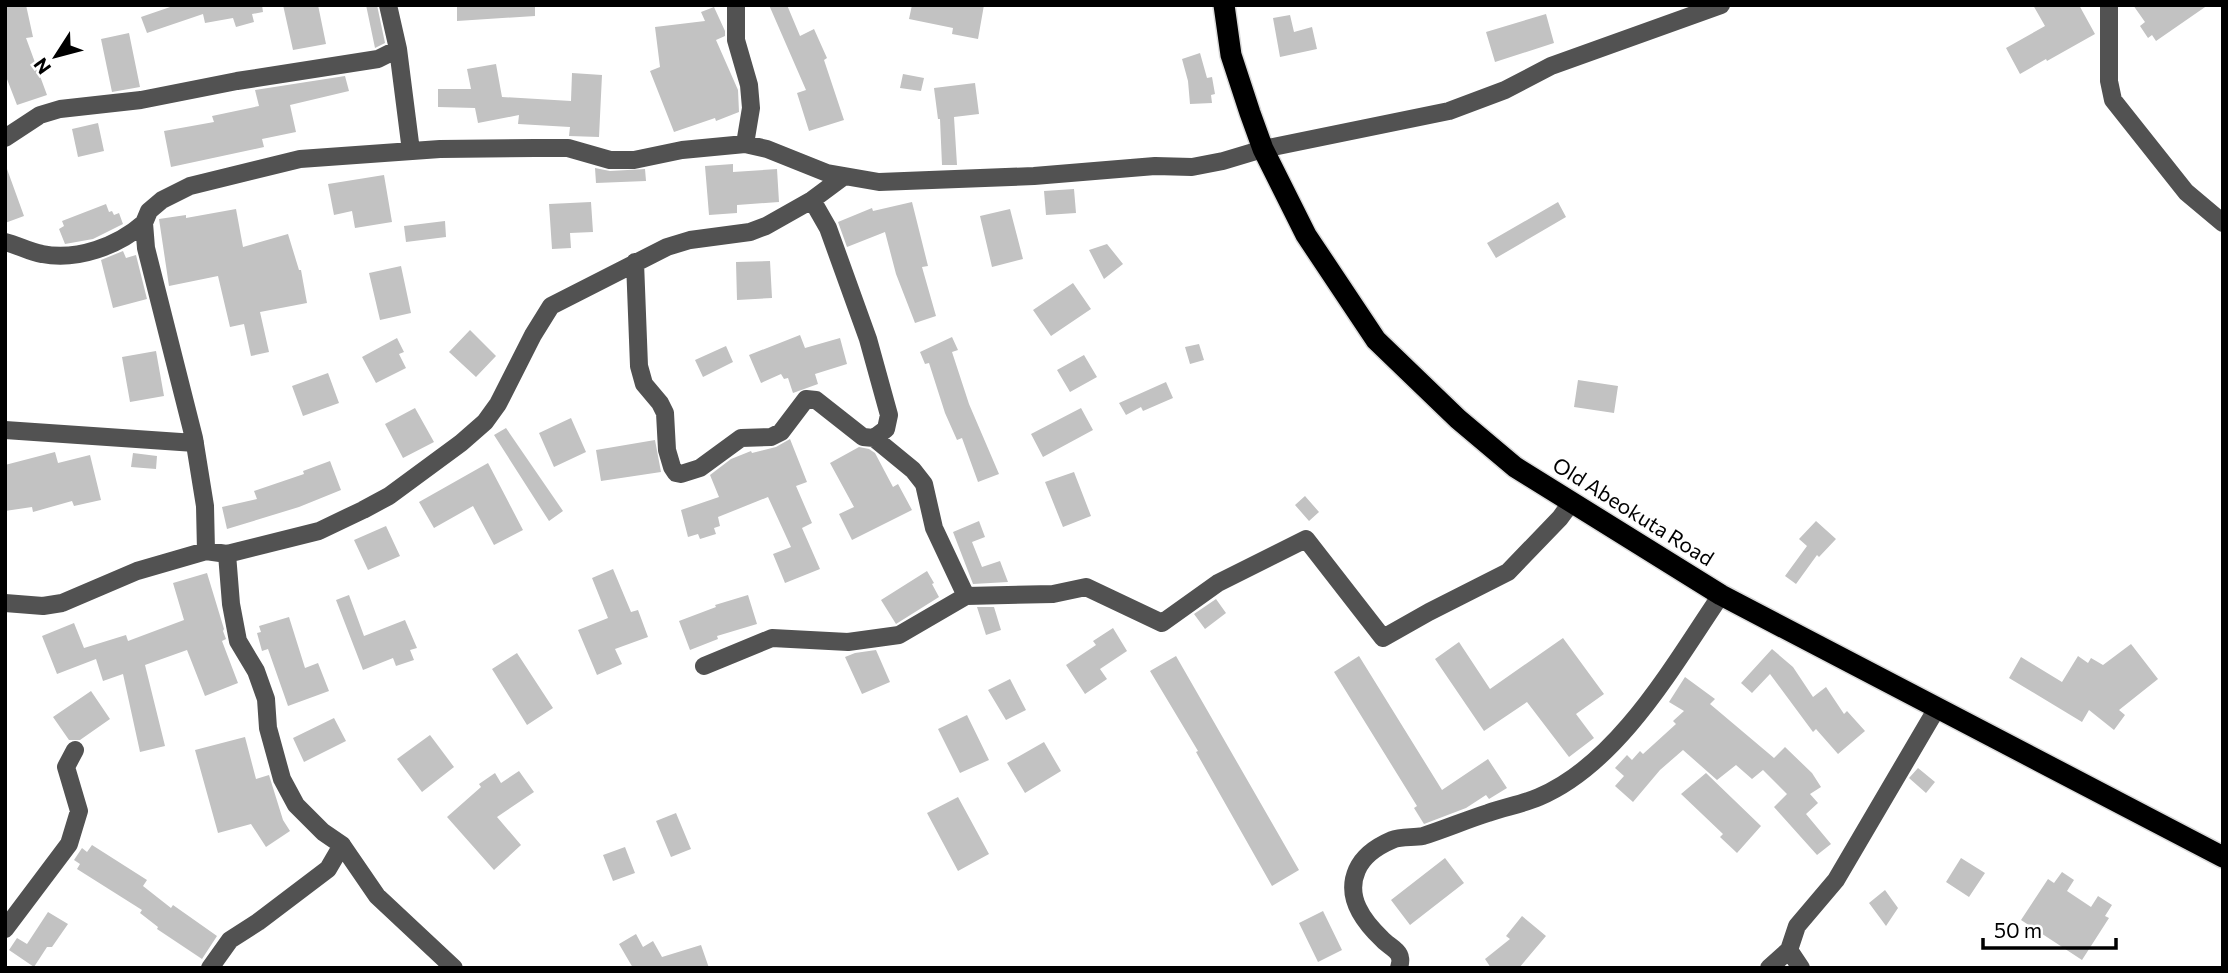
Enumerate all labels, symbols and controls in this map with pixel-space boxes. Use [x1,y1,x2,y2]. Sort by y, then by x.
north arrow [21,21,91,91]
text: N [28,54,55,79]
street label: Old Abeokuta Road [1549,451,1719,570]
scale bar [1983,906,2116,950]
text: 50 m [1994,917,2042,942]

